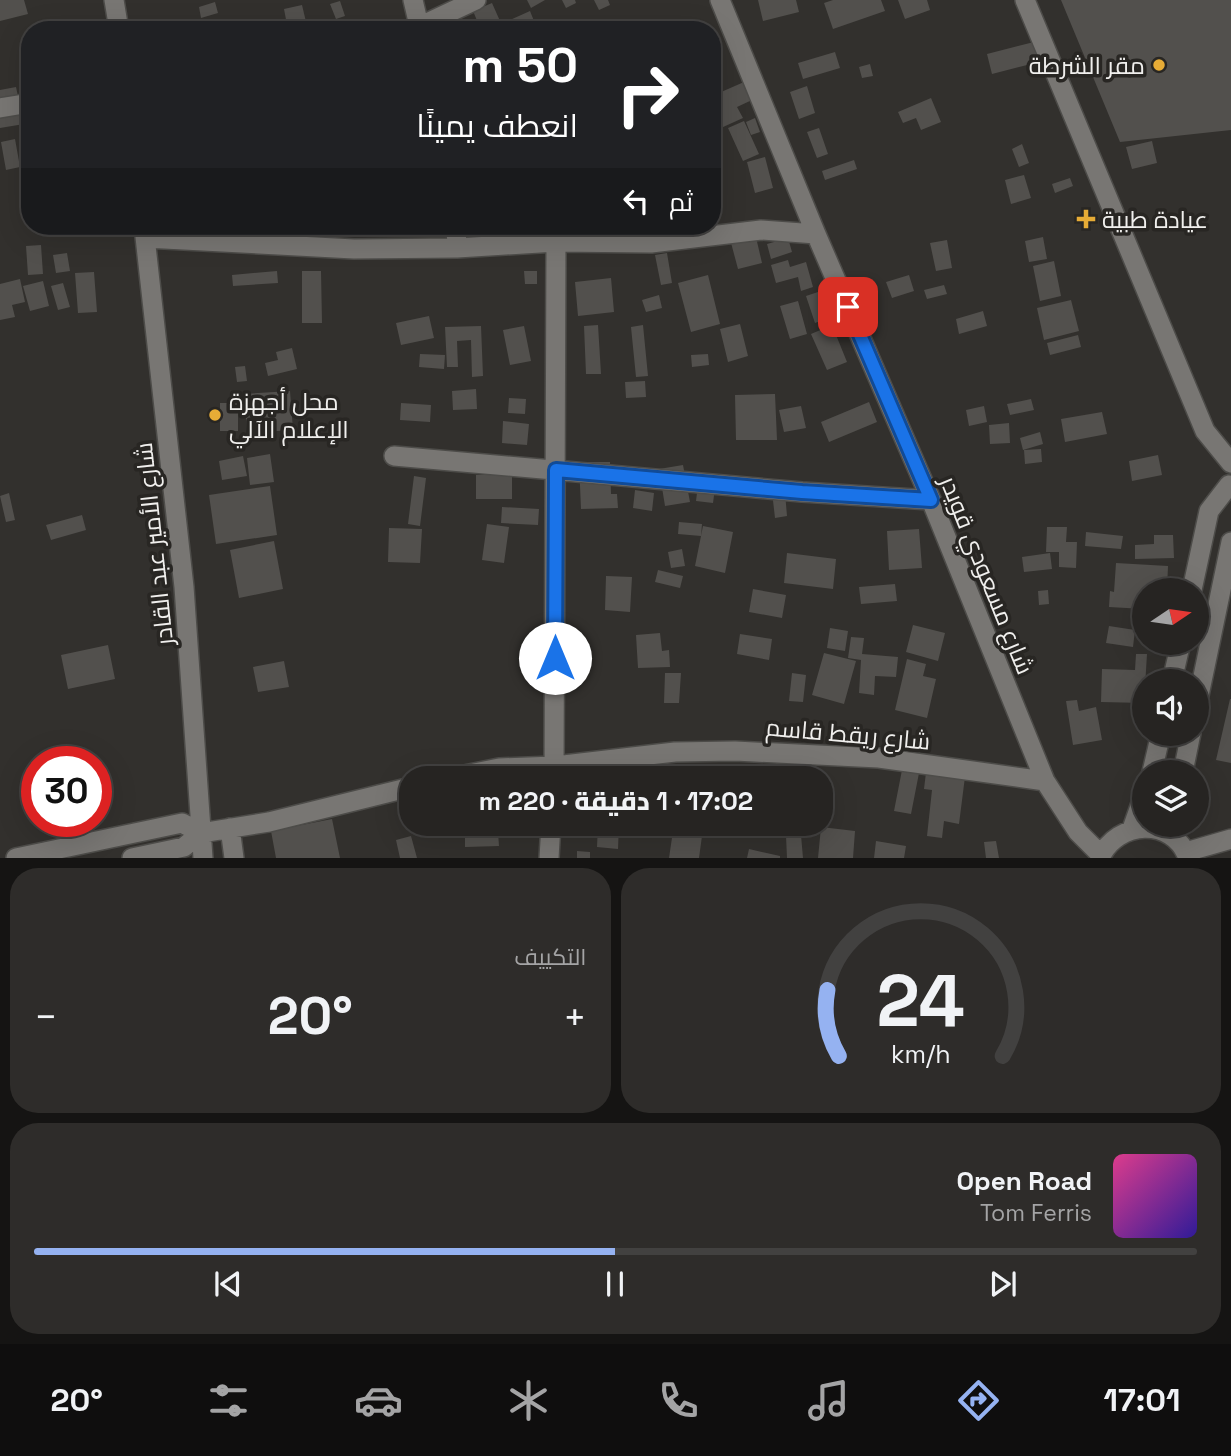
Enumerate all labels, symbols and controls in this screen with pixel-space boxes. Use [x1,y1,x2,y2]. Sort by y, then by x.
text: 50 m [463,34,578,96]
icon: right [602,49,693,140]
place label: مقر الشرطة [1029,50,1145,81]
marker: مقر الشرطة [1151,57,1167,73]
text: انعطف يمينًا [416,106,578,146]
icon: left [617,182,655,220]
text: ثم [669,185,693,219]
place label: عيادة طبية [1102,204,1208,235]
marker: عيادة طبية [1076,209,1096,229]
pin [818,277,878,337]
icon: arrive [829,288,867,326]
place label: محل أجهزة الإعلام الآلي [229,386,349,449]
marker: محل أجهزة الإعلام الآلي [207,407,223,423]
street label: شارع الأمير عبد القادر [128,441,181,649]
street label: شارع مسعودي قويدر [930,469,1041,680]
north arrow [1132,578,1209,654]
map controls [1132,578,1209,837]
position arrow [518,621,592,695]
button: sound [1132,669,1209,746]
street label: شارع ريقط قاسم [764,711,932,758]
speed limit sign: 30 [21,746,112,837]
button: layers [1132,760,1209,837]
text: 17:02 · 1 دقيقة · 220 m [479,784,753,818]
text: التكييف [514,942,587,972]
text: 24 [877,955,965,1048]
text: 20° [268,983,353,1049]
text: − [34,993,58,1041]
text: + [563,993,586,1041]
text: km/h [891,1038,951,1070]
text: Open Road [957,1164,1092,1198]
text: Tom Ferris [980,1198,1092,1228]
icon: previous [209,1265,247,1303]
icon: pause [596,1265,634,1303]
icon: next [984,1265,1022,1303]
icon: filters [204,1376,253,1425]
icon: car [354,1376,403,1425]
icon: climate [504,1376,553,1425]
icon: phone [654,1376,703,1425]
icon: music [804,1376,853,1425]
icon: directions [954,1376,1003,1425]
text: 20° [51,1380,103,1420]
text: 17:01 [1104,1380,1181,1420]

